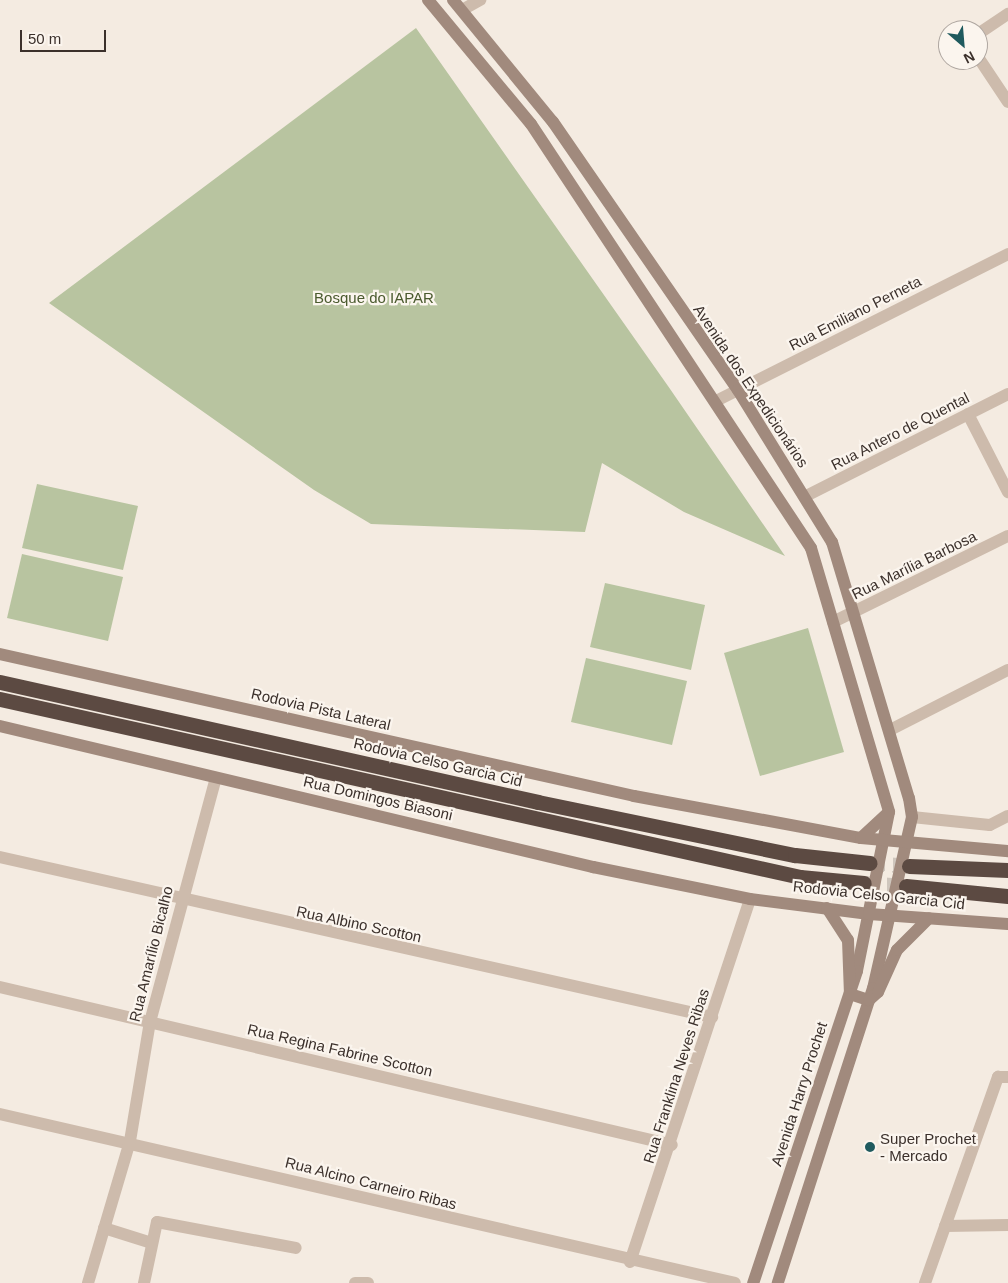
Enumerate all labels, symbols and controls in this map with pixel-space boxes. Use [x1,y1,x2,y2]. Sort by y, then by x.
scale bar [22,20,109,52]
north arrow [938,20,988,70]
text: 50 m [28,30,61,47]
text: N [961,48,977,67]
street label: Rua Emiliano Perneta [786,272,924,354]
park label: Bosque do IAPAR [314,289,434,307]
street label: Avenida dos Expedicionários [690,301,812,471]
street label: Rua Antero de Quental [828,388,972,474]
street label: Rua Marília Barbosa [849,527,979,603]
street label: Rodovia Pista Lateral [250,684,392,734]
street label: Rodovia Celso Garcia Cid [352,734,524,790]
street label: Rua Domingos Biasoni [302,772,454,824]
street label: Rodovia Celso Garcia Cid [792,877,966,913]
street label: Rua Amarílio Bicalho [125,884,177,1024]
street label: Rua Albino Scotton [294,902,424,946]
street label: Rua Franklina Neves Ribas [639,986,713,1166]
street label: Rua Regina Fabrine Scotton [246,1020,434,1080]
street label: Avenida Harry Prochet [767,1020,831,1168]
place label: Super Prochet - Mercado [880,1129,976,1164]
marker: Super Prochet - Mercado [864,1141,876,1153]
street label: Rua Alcino Carneiro Ribas [283,1153,459,1213]

